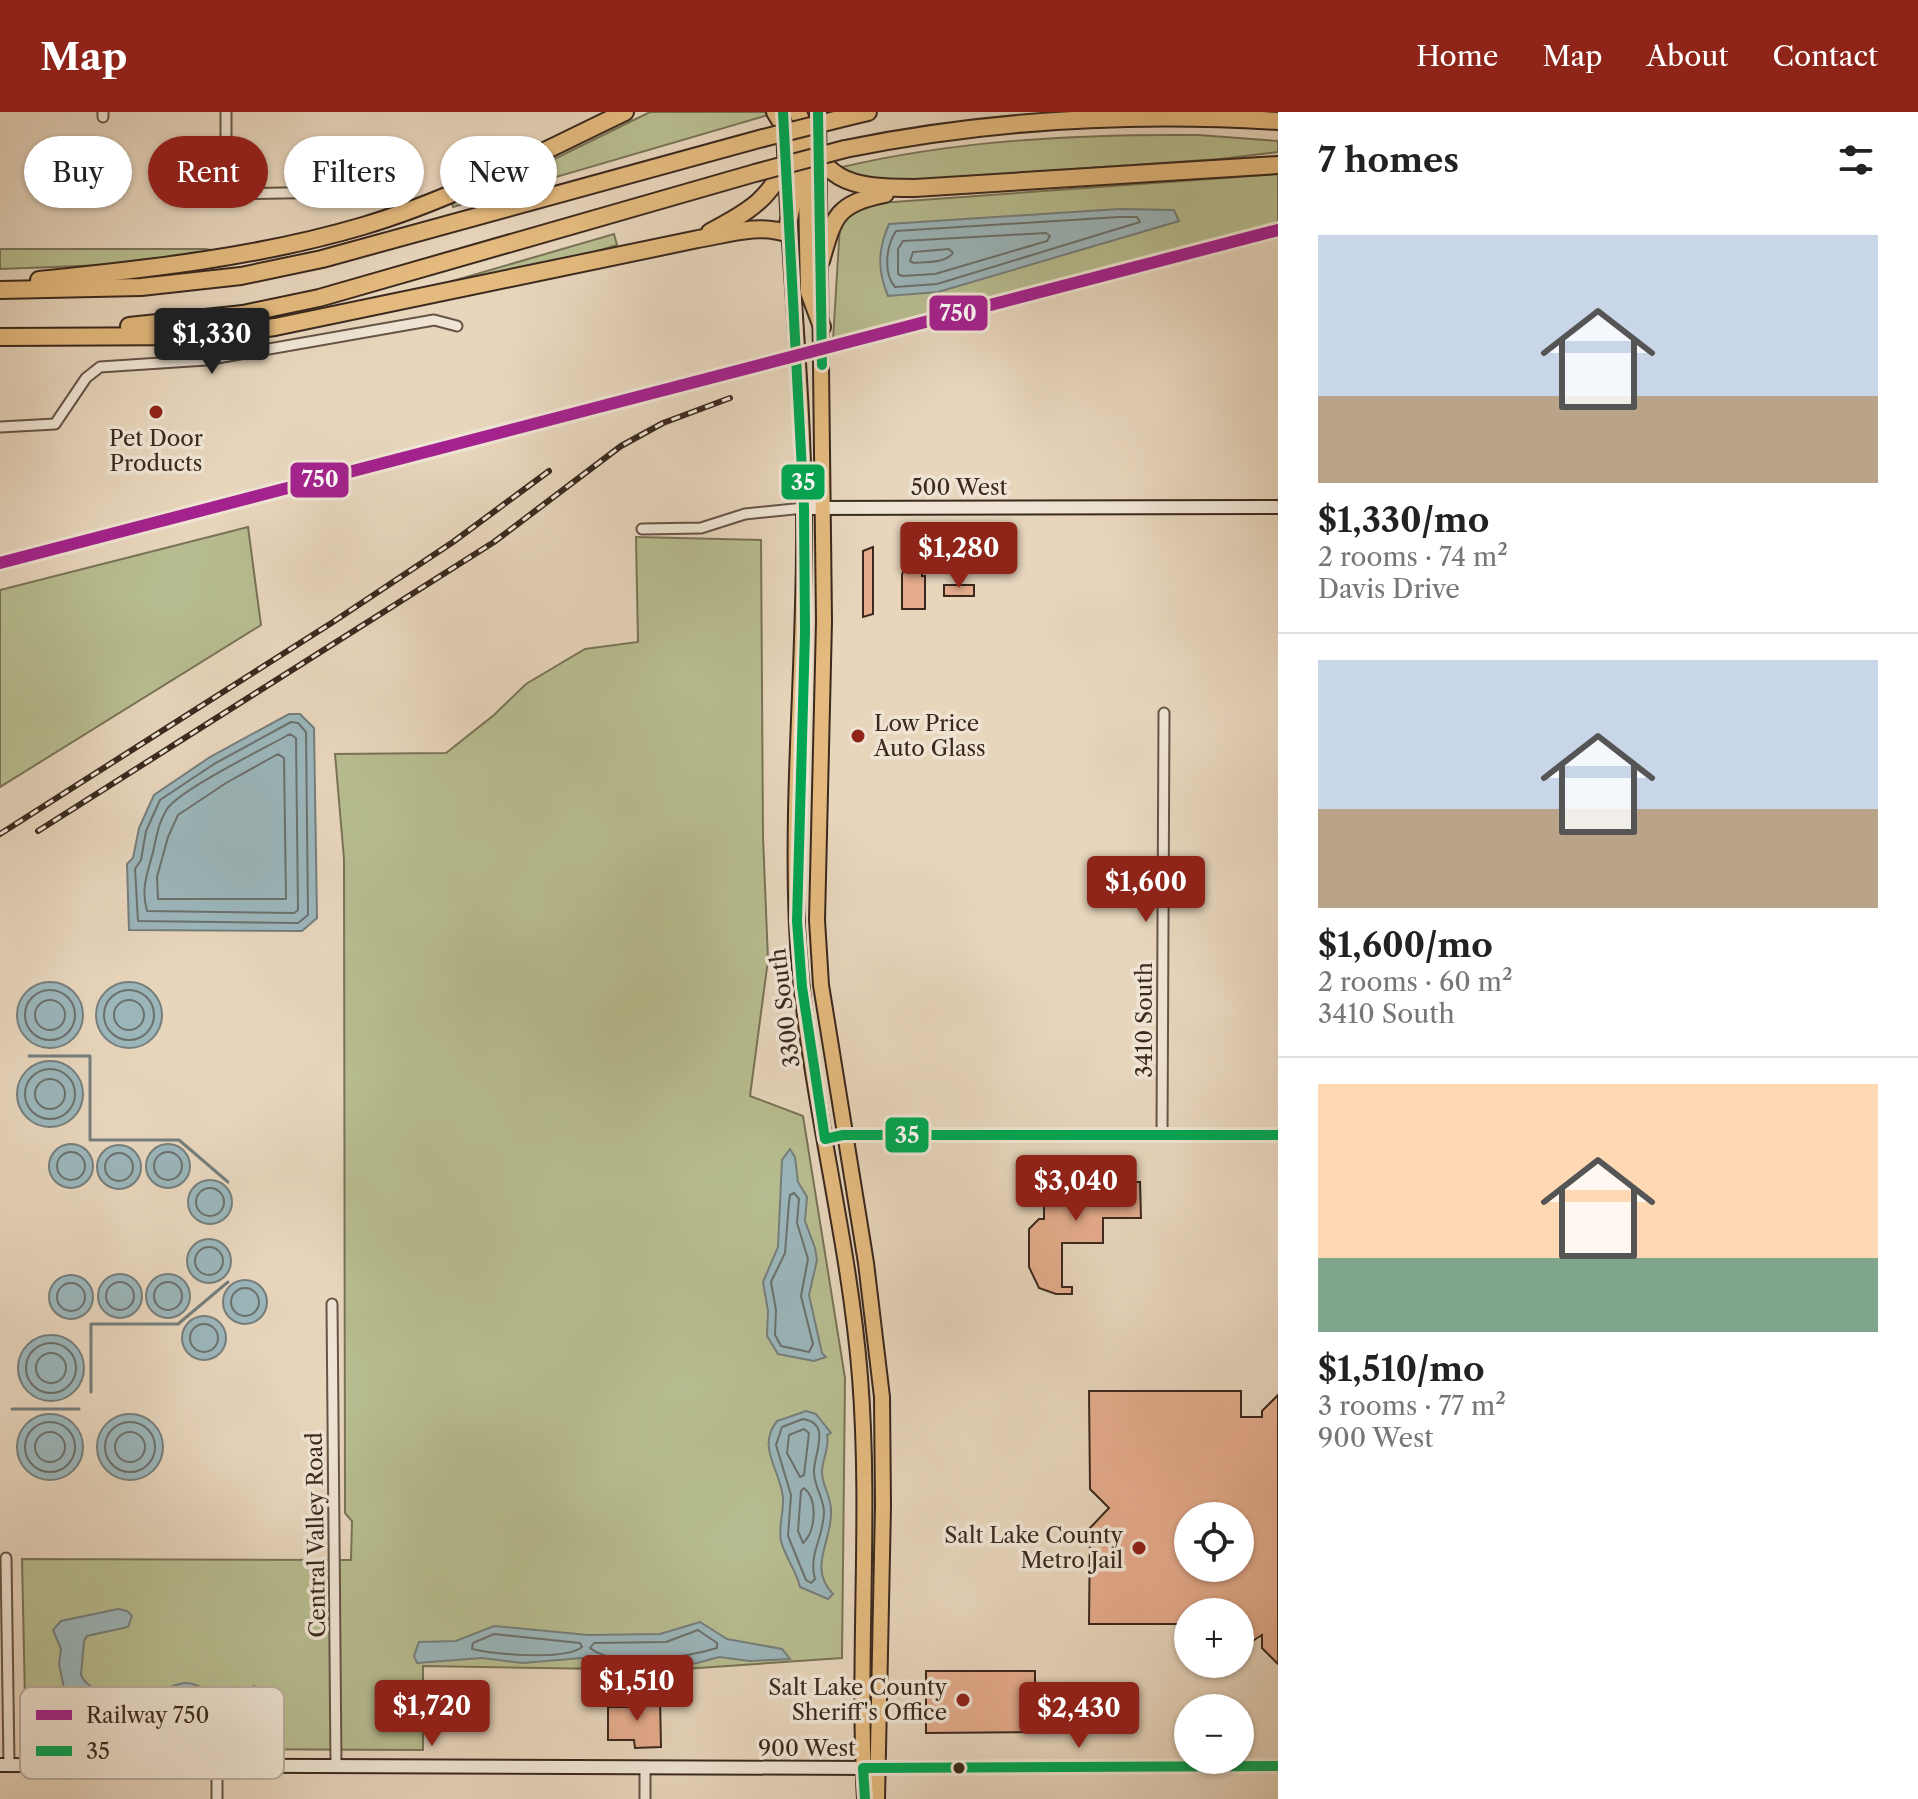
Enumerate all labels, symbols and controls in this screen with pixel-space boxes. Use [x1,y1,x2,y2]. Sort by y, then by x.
text: Map [40,33,128,80]
text: Home [1416,39,1498,73]
text: Map [1542,39,1602,73]
text: About [1646,39,1728,73]
text: Contact [1772,39,1878,73]
chip: Buy [24,136,132,208]
chip: Rent [148,136,268,208]
chip: Filters [284,136,424,208]
chip: New [440,136,557,208]
icon: filters [1834,138,1878,182]
text: 7 homes [1318,139,1459,181]
icon: home [1526,287,1670,431]
line badge: 750 [928,294,989,332]
text: 750 [939,300,977,327]
pin: $1,330 [147,308,277,376]
text: $1,330 [172,318,252,350]
marker: Pet Door Products [147,403,165,421]
place label: Pet Door Products [109,425,203,477]
line badge: 750 [289,461,350,499]
line badge: 35 [780,463,826,501]
text: 750 [301,466,339,493]
text: 35 [791,469,815,496]
street label: 500 West [911,474,1008,501]
text: $1,330/mo [1318,499,1489,541]
pin: $1,280 [894,522,1024,590]
text: $1,280 [918,532,1000,564]
text: 2 rooms · 74 m² [1318,541,1508,573]
text: Davis Drive [1318,573,1460,605]
place label: Low Price Auto Glass [873,710,986,762]
icon: home [1526,712,1670,856]
marker: Low Price Auto Glass [849,727,867,745]
pin: $1,600 [1081,856,1211,924]
text: $1,600 [1105,866,1187,898]
text: $1,600/mo [1318,924,1493,966]
street label: 3300 South [764,947,806,1069]
street label: 3410 South [1131,962,1158,1078]
text: 2 rooms · 60 m² [1318,966,1513,998]
text: 3410 South [1318,998,1455,1030]
line badge: 35 [884,1116,930,1154]
text: 35 [895,1122,919,1149]
icon: home [1526,1136,1670,1280]
pin: $3,040 [1011,1155,1141,1223]
text: $3,040 [1034,1165,1118,1197]
text: $1,510/mo [1318,1348,1485,1390]
text: 3 rooms · 77 m² [1318,1390,1506,1422]
text: 900 West [1318,1422,1433,1454]
street label: Central Valley Road [301,1432,331,1638]
map controls [1174,1502,1254,1774]
button: locate [1174,1502,1254,1582]
place label: Salt Lake County Metro Jail [944,1522,1124,1574]
marker: Salt Lake County Metro Jail [1130,1539,1148,1557]
button: + [1174,1598,1254,1678]
pin: $1,510 [572,1655,702,1723]
text: $1,510 [599,1665,675,1697]
place label: Salt Lake County Sheriff's Office [768,1674,948,1726]
pin: $1,720 [367,1680,497,1748]
pin: $2,430 [1014,1682,1144,1750]
legend [20,1687,284,1779]
text: $1,720 [393,1690,471,1722]
marker: Salt Lake County Sheriff's Office [954,1691,972,1709]
text: $2,430 [1037,1692,1121,1724]
button: − [1174,1694,1254,1774]
text: Railway 750 [86,1702,209,1729]
street label: 900 West [758,1735,856,1762]
text: 35 [86,1738,110,1765]
unlabelled marker [951,1760,967,1776]

